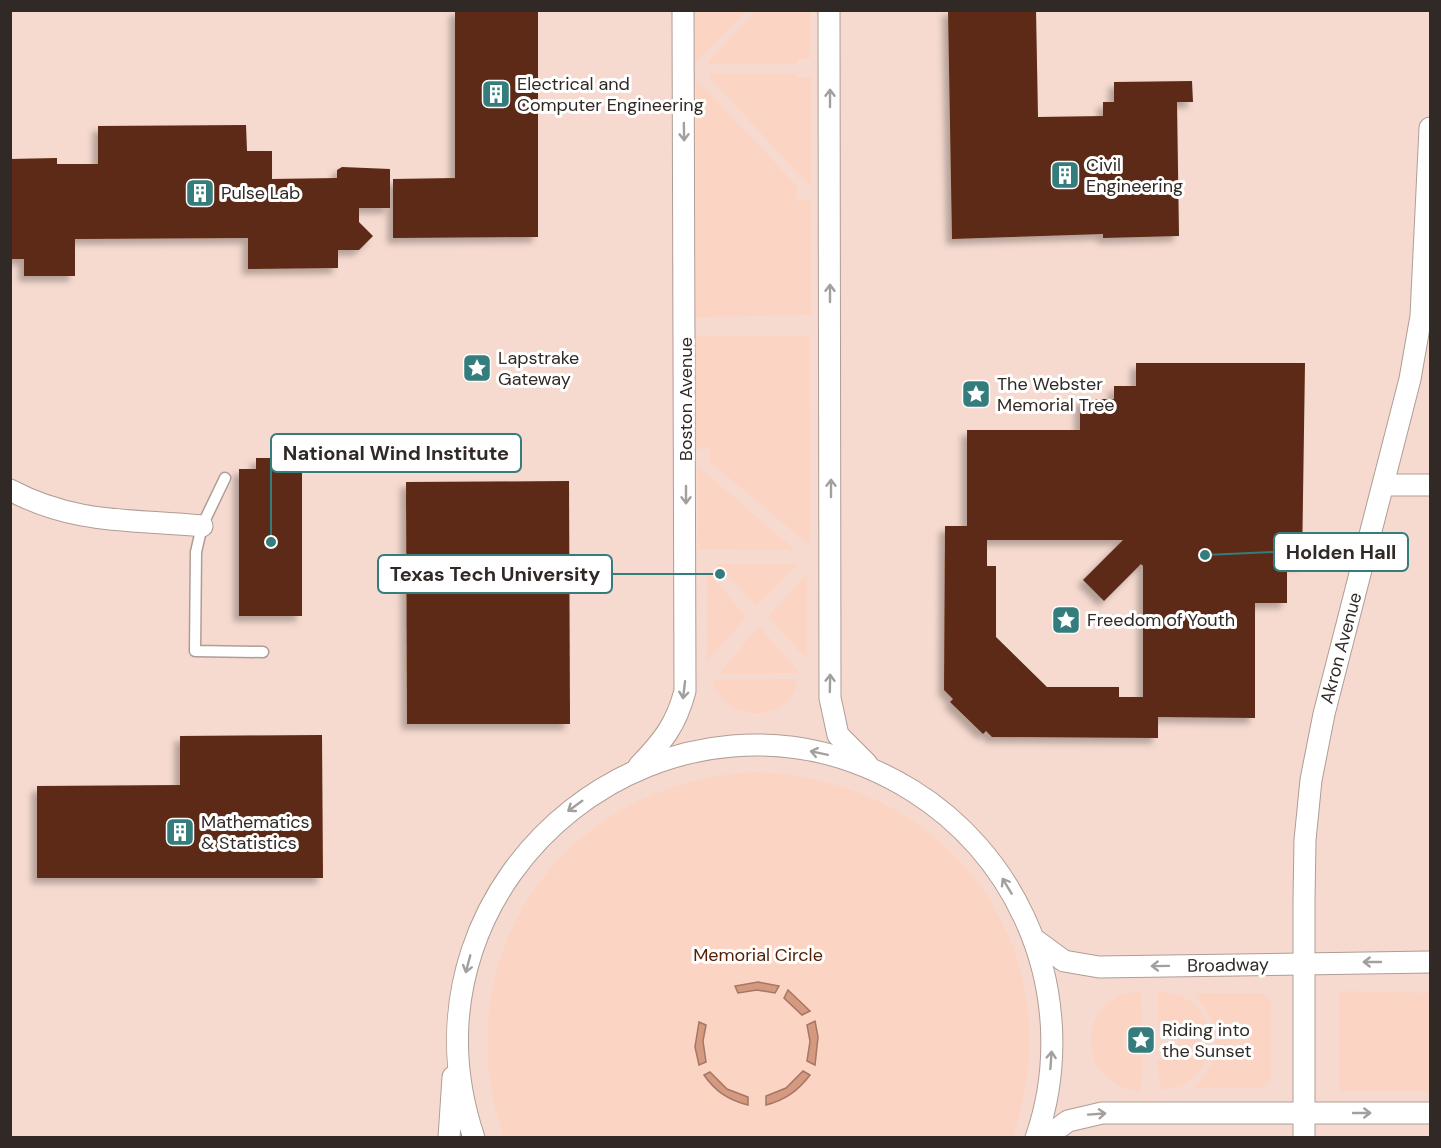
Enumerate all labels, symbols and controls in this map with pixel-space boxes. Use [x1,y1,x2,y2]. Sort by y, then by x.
place label: Electrical and Computer Engineering [517,72,704,117]
building icon: Electrical and Computer Engineering [480,78,512,110]
one-way arrow [824,89,835,109]
one-way arrow [678,121,690,141]
place label: Civil Engineering [1086,153,1183,198]
building icon: Civil Engineering [1049,159,1081,191]
building icon: Pulse Lab [184,177,216,209]
place label: Pulse Lab [221,181,300,205]
one-way arrow [824,284,836,304]
street label: Boston Avenue [674,337,698,461]
place label: Lapstrake Gateway [498,346,579,391]
place icon: Lapstrake Gateway [461,352,493,384]
place label: The Webster Memorial Tree [997,372,1115,417]
place icon: The Webster Memorial Tree [960,378,992,410]
callout: National Wind Institute [271,434,521,472]
text: National Wind Institute [283,440,509,466]
one-way arrow [825,479,837,499]
one-way arrow [680,484,692,504]
callout: Holden Hall [1274,533,1408,571]
text: Holden Hall [1286,539,1396,565]
callout: Texas Tech University [378,555,612,593]
text: Texas Tech University [390,561,600,587]
street label: Akron Avenue [1315,590,1367,706]
place icon: Freedom of Youth [1050,604,1082,636]
place label: Freedom of Youth [1087,608,1235,632]
one-way arrow [825,674,836,694]
one-way arrow [678,679,689,699]
one-way arrow [810,747,829,758]
one-way arrow [568,800,584,812]
place label: Mathematics & Statistics [201,810,310,855]
building icon: Mathematics & Statistics [164,816,196,848]
one-way arrow [1001,878,1013,895]
park label: Memorial Circle [693,943,823,967]
street label: Broadway [1187,952,1269,978]
one-way arrow [462,954,473,973]
one-way arrow [1363,956,1383,968]
one-way arrow [1151,960,1171,972]
place label: Riding into the Sunset [1162,1018,1252,1063]
place icon: Riding into the Sunset [1125,1024,1157,1056]
one-way arrow [1046,1050,1057,1070]
one-way arrow [1352,1107,1372,1119]
one-way arrow [1087,1109,1107,1120]

